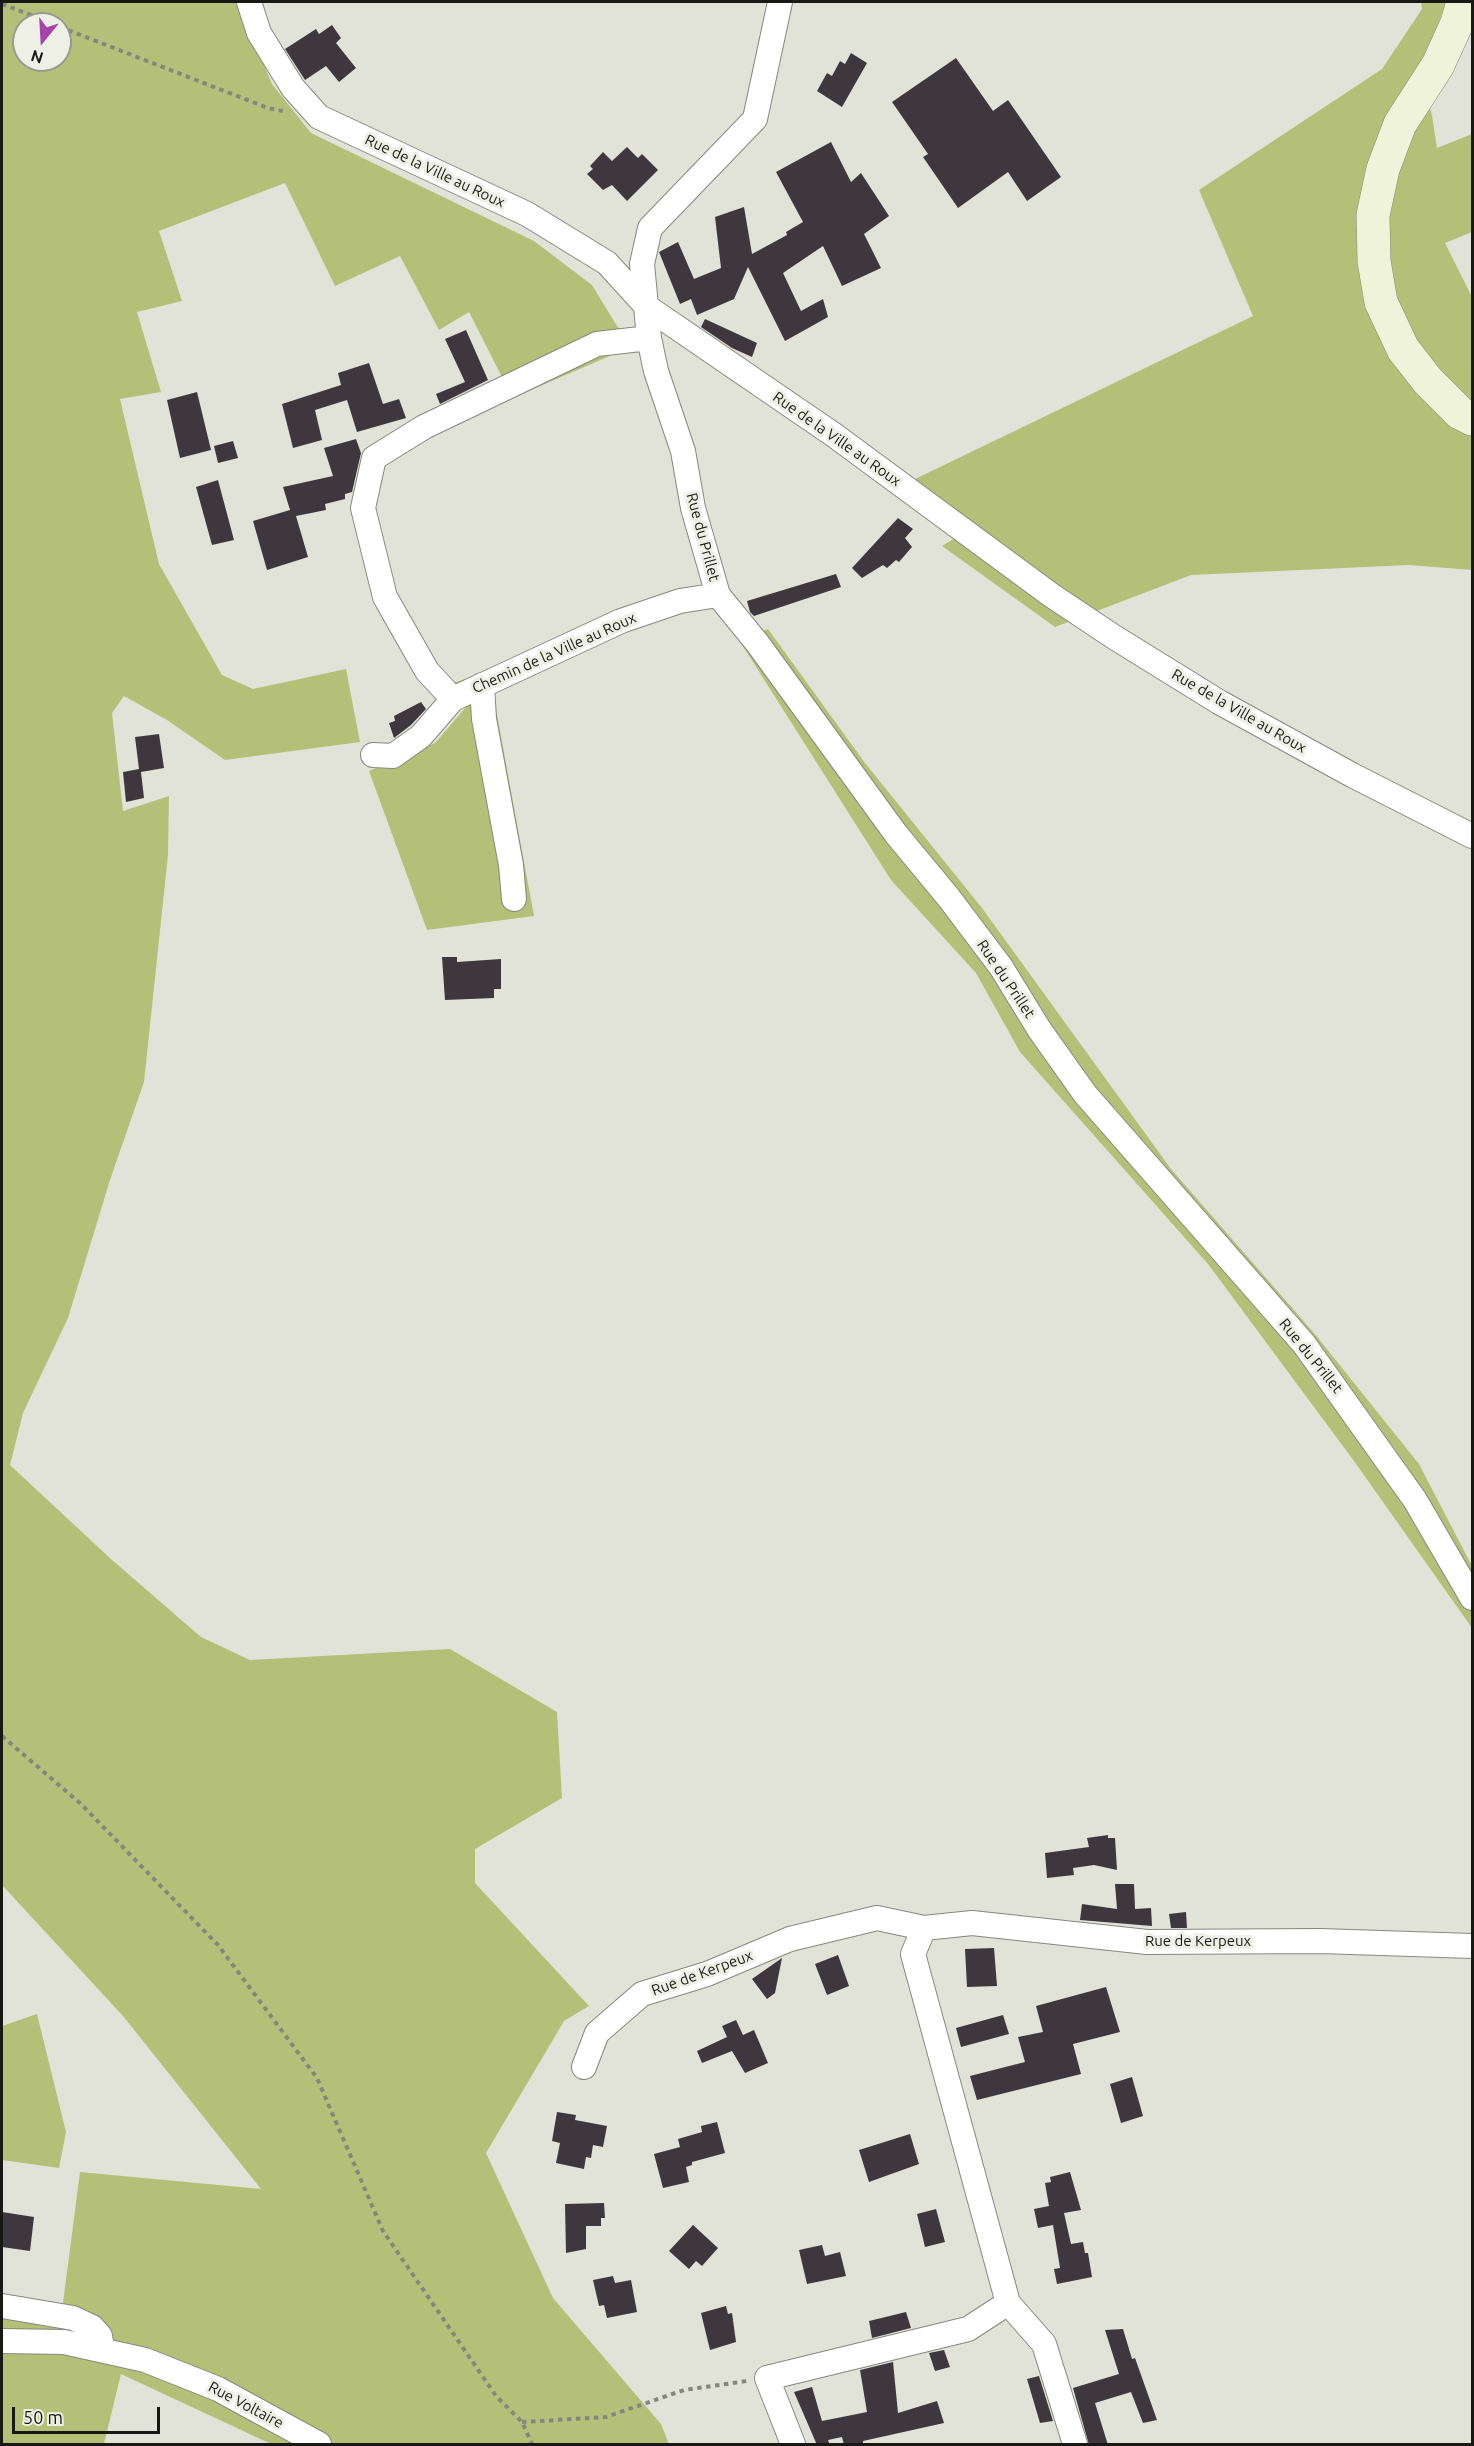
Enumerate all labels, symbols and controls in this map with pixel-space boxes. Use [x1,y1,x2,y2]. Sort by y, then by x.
north arrow [12,12,72,72]
text: N [29,47,46,68]
street label: Rue de la Ville au Roux [362,131,508,211]
street label: Rue de la Ville au Roux [769,388,905,490]
street label: Rue du Prillet [683,491,723,583]
street label: Chemin de la Ville au Roux [469,609,639,697]
street label: Rue de la Ville au Roux [1169,665,1309,757]
street label: Rue du Prillet [973,936,1039,1022]
street label: Rue du Prillet [1275,1315,1347,1397]
street label: Rue de Kerpeux [1145,1932,1251,1950]
street label: Rue de Kerpeux [649,1946,755,2000]
street label: Rue Voltaire [205,2378,287,2432]
scale bar [15,2395,164,2433]
text: 50 m [23,2407,63,2427]

